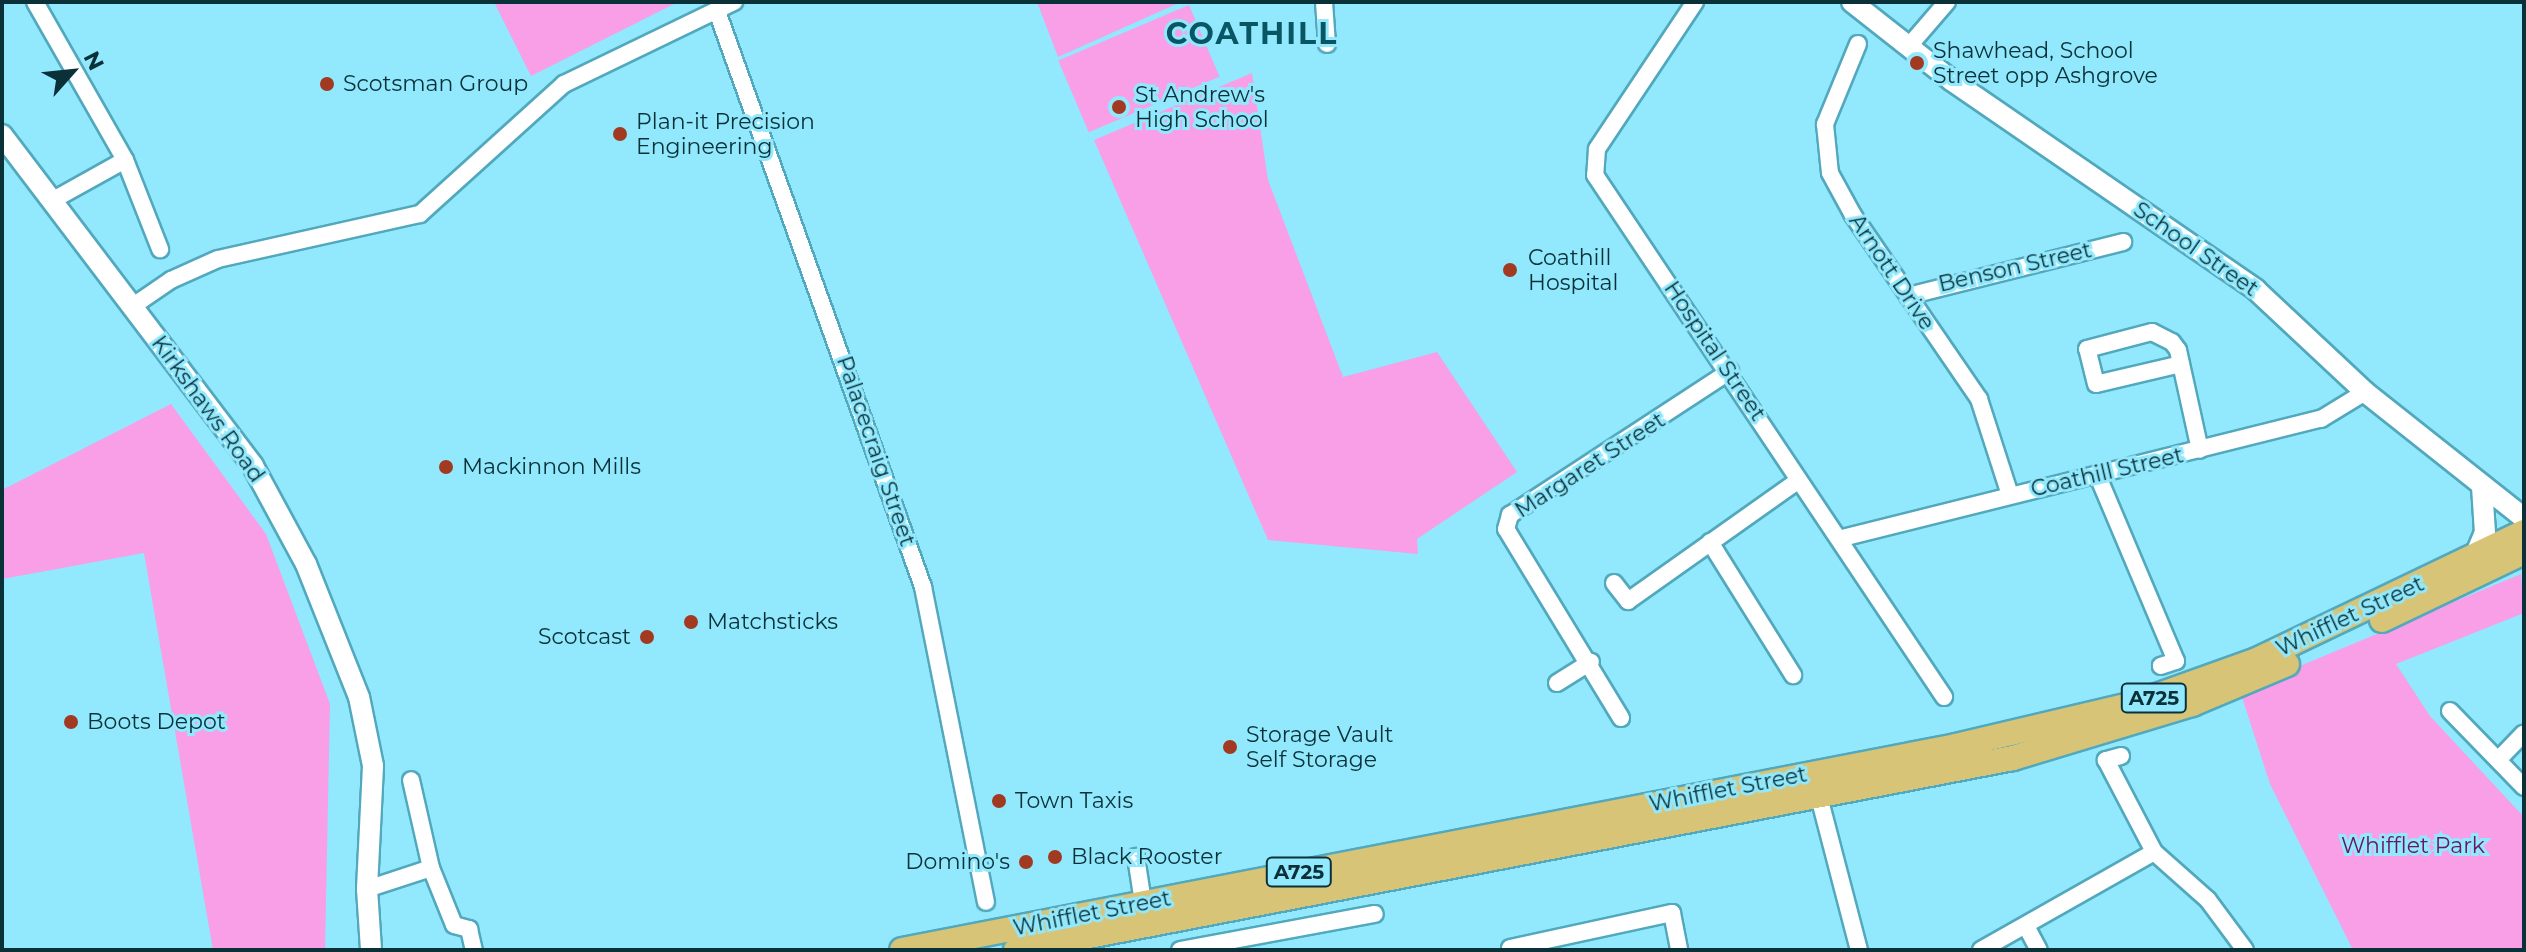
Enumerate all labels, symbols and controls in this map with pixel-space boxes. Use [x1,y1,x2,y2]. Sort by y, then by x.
district label: COATHILL [1166,16,1338,52]
north arrow [32,32,112,112]
place label: Shawhead, School Street opp Ashgrove [1933,37,2158,88]
text: N [78,47,110,75]
marker: Shawhead, School Street opp Ashgrove [1908,54,1926,72]
place label: Scotsman Group [343,71,528,97]
marker: Scotsman Group [318,75,336,93]
place label: St Andrew's High School [1135,81,1269,132]
marker: St Andrew's High School [1110,98,1128,116]
place label: Plan-it Precision Engineering [636,108,815,160]
marker: Plan-it Precision Engineering [611,125,629,143]
street label: School Street [2128,196,2264,302]
street label: Arnott Drive [1844,209,1940,335]
street label: Benson Street [1936,237,2094,297]
place label: Coathill Hospital [1528,244,1618,296]
marker: Coathill Hospital [1499,259,1521,281]
street label: Hospital Street [1659,276,1771,426]
street label: Kirkshaws Road [146,331,270,487]
street label: Palacecraig Street [831,352,921,550]
street label: Margaret Street [1510,407,1670,523]
street label: Coathill Street [2028,442,2186,502]
place label: Mackinnon Mills [462,454,641,480]
marker: Mackinnon Mills [437,458,455,476]
street label: Whifflet Street [2272,570,2428,662]
place label: Matchsticks [707,609,838,635]
marker: Matchsticks [682,613,700,631]
place label: Scotcast [538,624,631,650]
marker: Scotcast [638,628,656,646]
road number: A725 [2120,682,2188,714]
place label: Boots Depot [87,709,226,735]
marker: Boots Depot [62,713,80,731]
place label: Storage Vault Self Storage [1246,721,1393,772]
marker: Storage Vault Self Storage [1221,738,1239,756]
street label: Whifflet Street [1647,761,1809,817]
place label: Town Taxis [1015,788,1133,814]
marker: Town Taxis [990,792,1008,810]
park label: Whifflet Park [2341,833,2485,859]
place label: Black Rooster [1071,844,1222,870]
marker: Black Rooster [1046,848,1064,866]
place label: Domino's [905,849,1010,875]
marker: Domino's [1017,853,1035,871]
road number: A725 [1265,856,1333,888]
street label: Whifflet Street [1011,885,1173,941]

